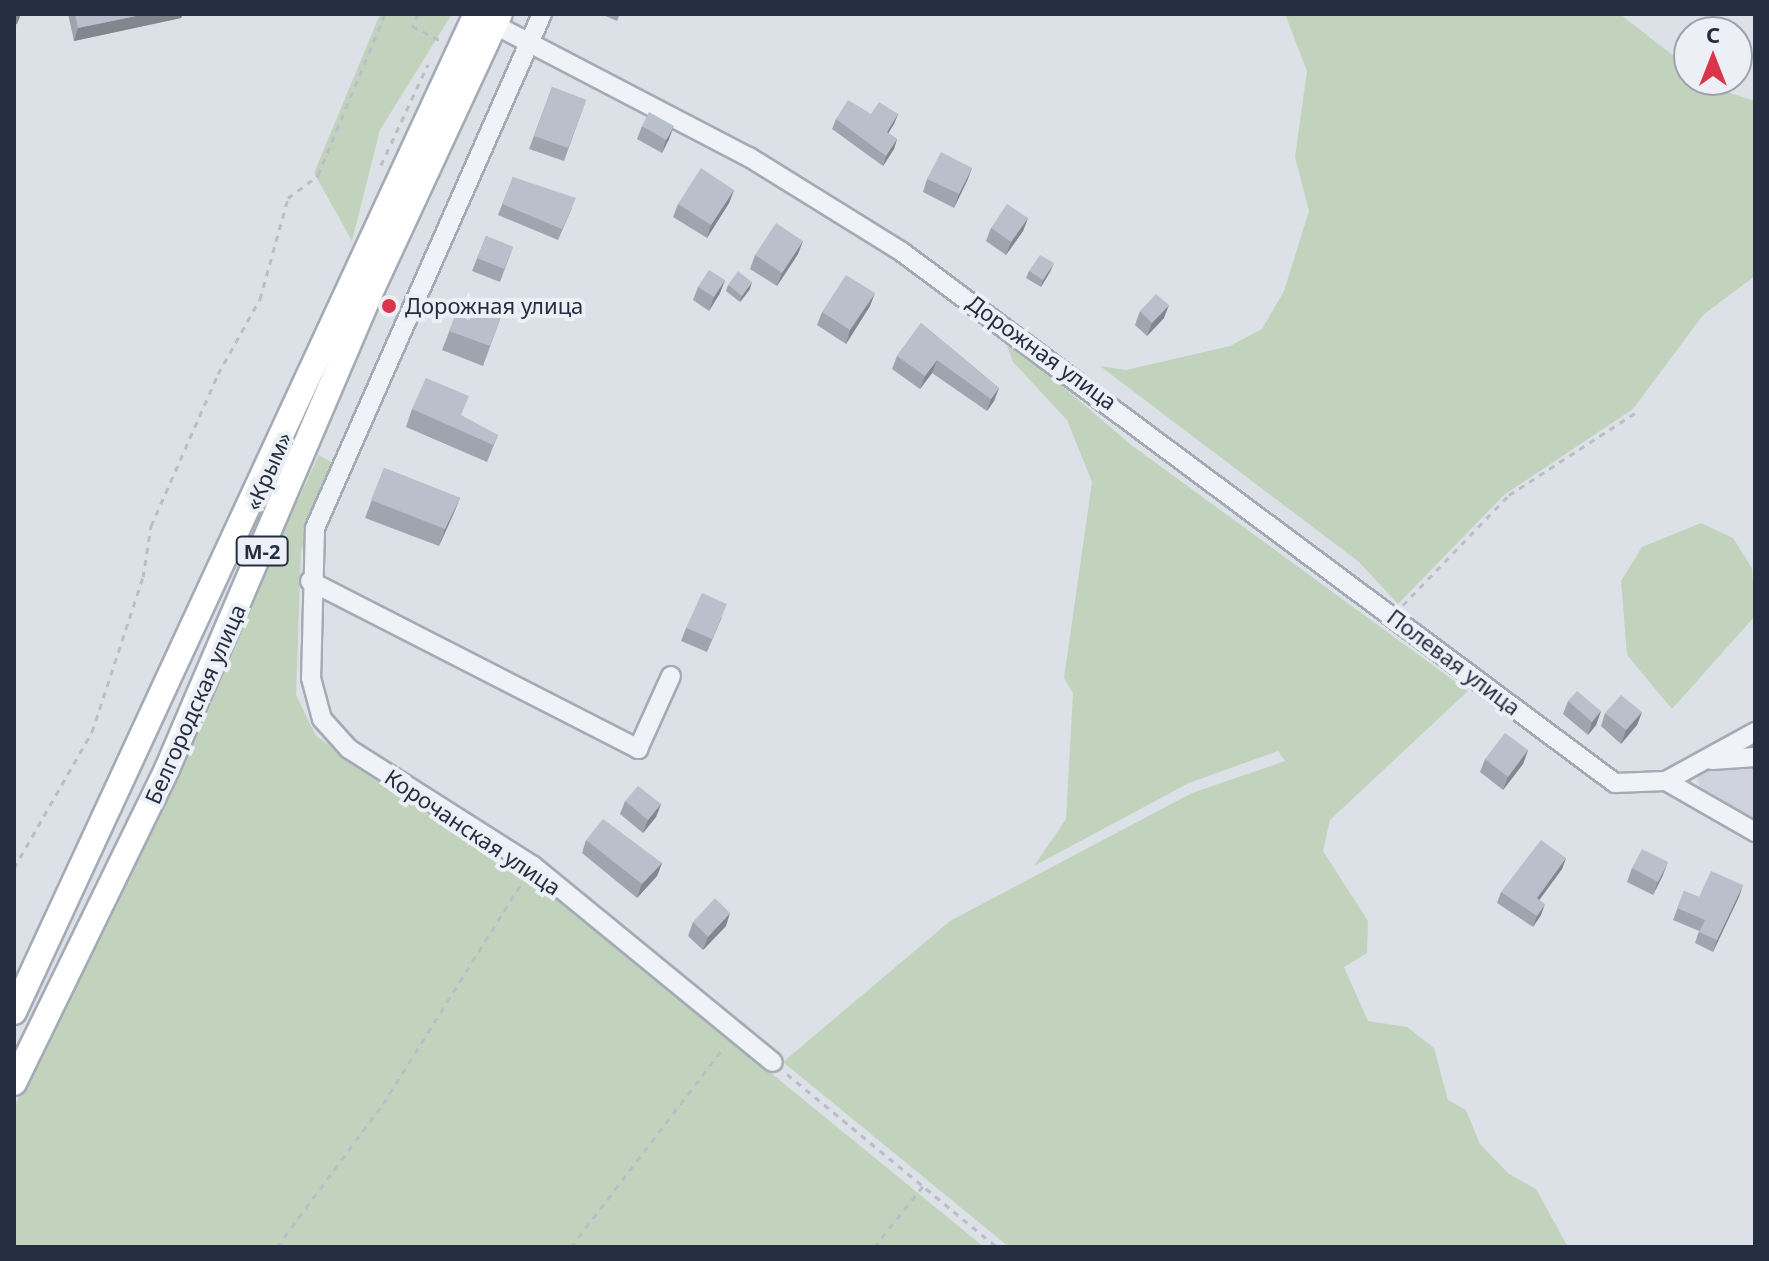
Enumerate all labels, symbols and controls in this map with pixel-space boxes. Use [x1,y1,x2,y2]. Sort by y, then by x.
north arrow [1673,16,1753,96]
text: С [1706,19,1720,49]
street label: Дорожная улица [962,289,1122,415]
place label: Дорожная улица [405,293,583,319]
marker: Дорожная улица [380,297,398,315]
street label: «Крым» [239,428,297,514]
road number: М-2 [234,535,290,567]
street label: Белгородская улица [139,600,251,808]
street label: Полевая улица [1382,603,1526,721]
street label: Корочанская улица [380,763,566,901]

